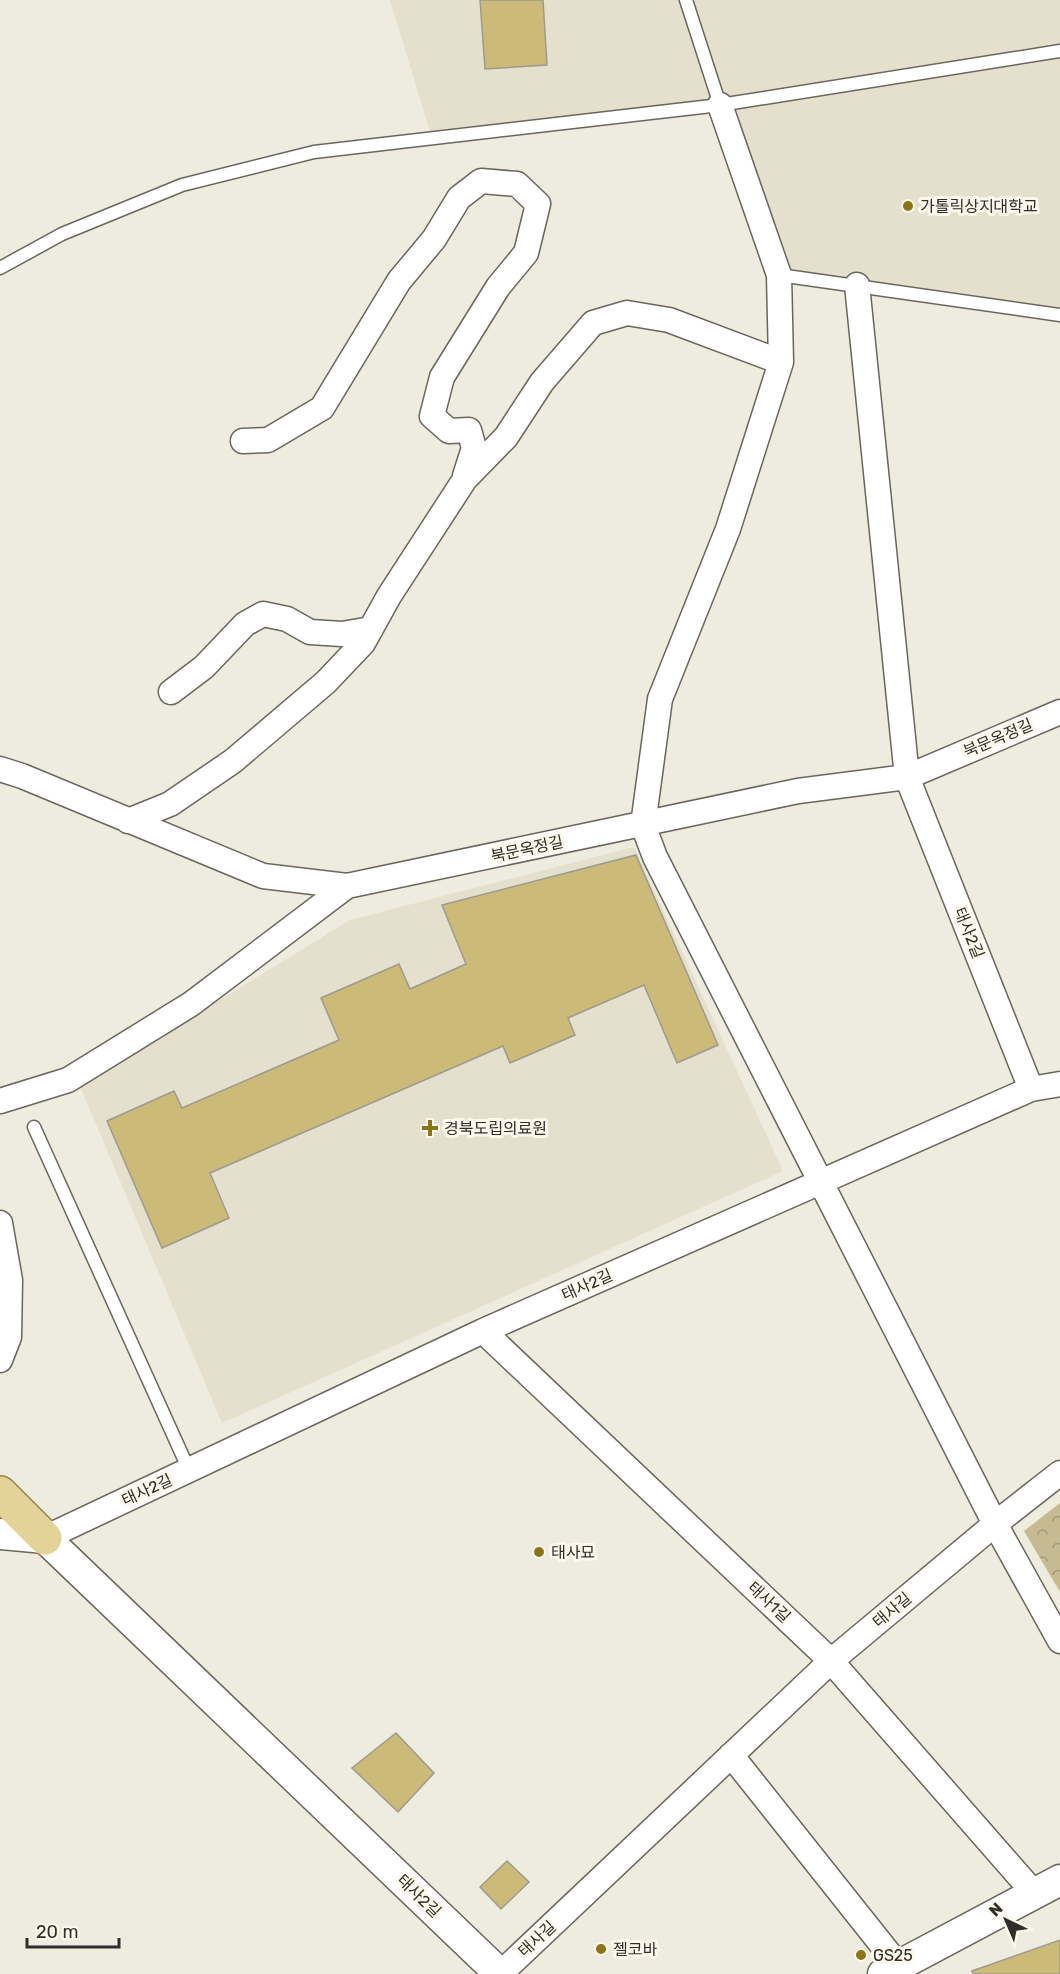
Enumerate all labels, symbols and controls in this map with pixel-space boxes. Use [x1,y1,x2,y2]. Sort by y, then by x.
place label: 가톨릭상지대학교 [920,197,1038,216]
marker: 가톨릭상지대학교 [901,199,915,213]
street label: 북문옥정길 [960,715,1036,761]
street label: 북문옥정길 [489,832,565,866]
street label: 태사2길 [950,905,988,961]
marker: 경북도립의료원 [421,1119,439,1137]
place label: 경북도립의료원 [444,1119,547,1138]
street label: 태사2길 [559,1265,615,1305]
street label: 태사2길 [119,1470,175,1510]
place label: 태사묘 [551,1543,595,1562]
marker: 태사묘 [532,1545,546,1559]
street label: 태사1길 [744,1578,794,1626]
street label: 태사길 [869,1589,915,1631]
street label: 태사2길 [393,1871,445,1921]
north arrow [976,1890,1036,1950]
text: N [985,1899,1007,1920]
scale bar [27,1911,118,1949]
street label: 태사길 [514,1917,560,1961]
text: 20 m [36,1921,78,1943]
place label: 젤코바 [613,1940,657,1959]
marker: 젤코바 [594,1942,608,1956]
place label: GS25 [873,1946,913,1965]
marker: GS25 [854,1948,868,1962]

